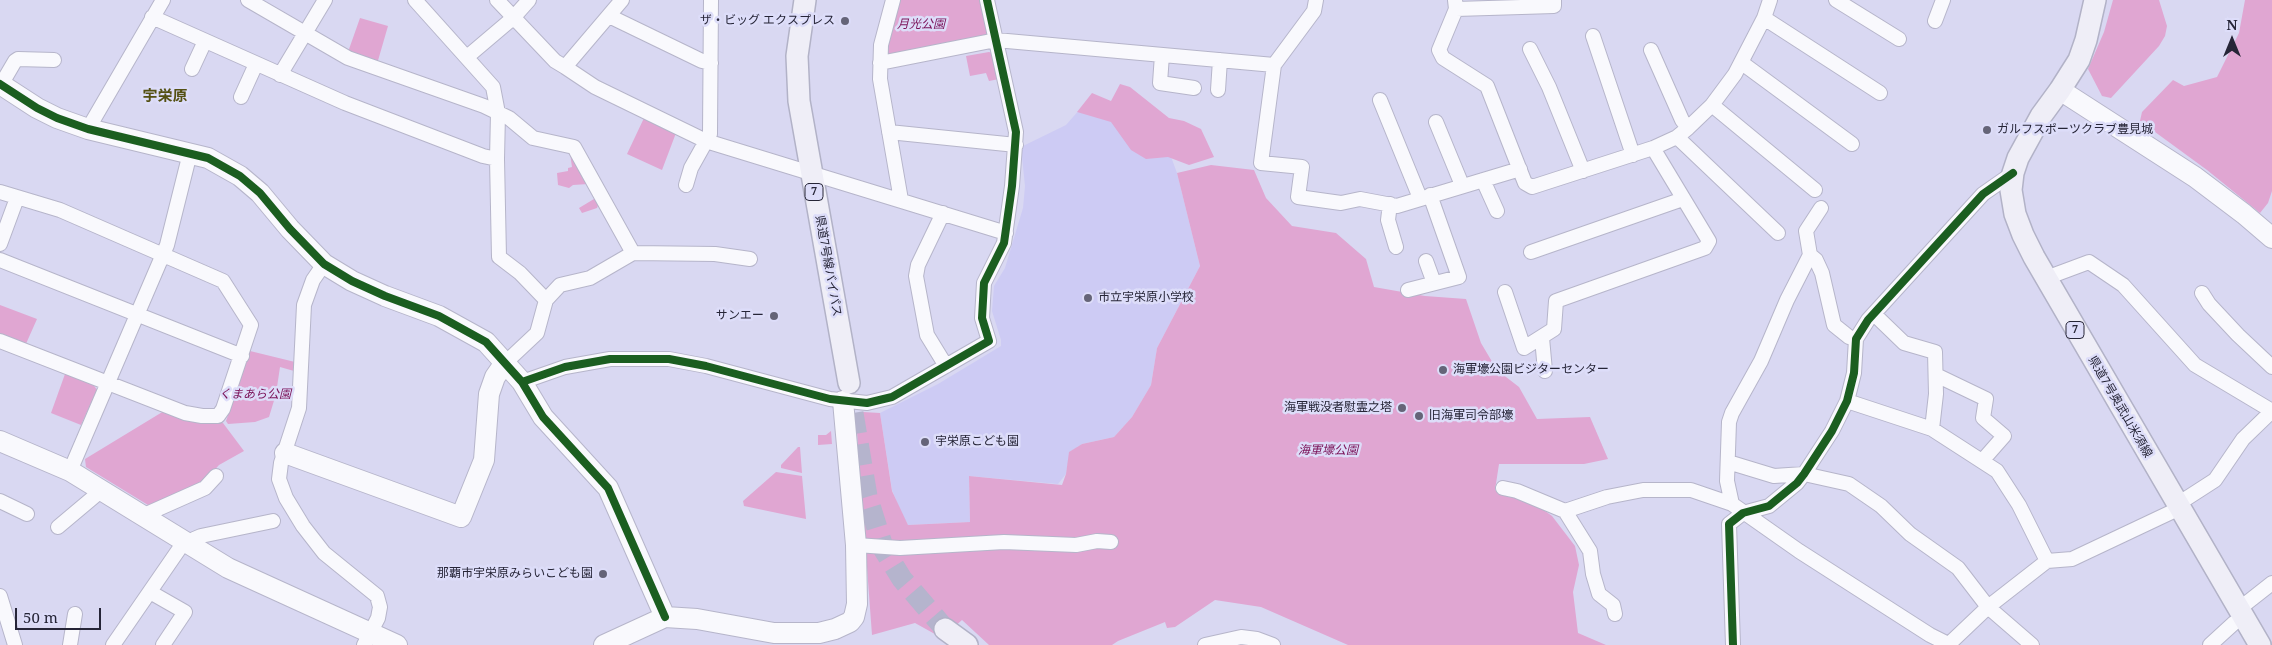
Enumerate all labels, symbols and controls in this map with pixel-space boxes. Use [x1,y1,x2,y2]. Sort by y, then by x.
place label: ザ・ビッグ エクスプレス [700,14,835,28]
marker: ザ・ビッグ エクスプレス [839,15,851,27]
north arrow [2207,15,2257,65]
text: N [2226,15,2238,34]
park label: 月光公園 [897,18,945,32]
district label: 宇栄原 [143,88,187,106]
place label: ガルフスポーツクラブ豊見城 [1997,123,2153,137]
marker: ガルフスポーツクラブ豊見城 [1981,124,1993,136]
road number: 7 [805,183,823,200]
street label: 県道7号線バイパス [812,214,844,318]
place label: 市立宇栄原小学校 [1098,291,1194,305]
marker: 市立宇栄原小学校 [1082,292,1094,304]
place label: サンエー [716,309,764,323]
marker: サンエー [768,310,780,322]
road number: 7 [2066,322,2084,338]
street label: 県道7号奥武山米須線 [2085,354,2155,460]
place label: 海軍壕公園ビジターセンター [1453,363,1609,377]
marker: 海軍壕公園ビジターセンター [1437,364,1449,376]
park label: くまあら公園 [219,388,291,402]
place label: 海軍戦没者慰霊之塔 [1284,401,1392,415]
marker: 海軍戦没者慰霊之塔 [1396,402,1408,414]
place label: 旧海軍司令部壕 [1429,409,1513,423]
marker: 旧海軍司令部壕 [1413,410,1425,422]
place label: 宇栄原こども園 [935,435,1019,449]
marker: 宇栄原こども園 [919,436,931,448]
park label: 海軍壕公園 [1298,444,1358,458]
place label: 那覇市宇栄原みらいこども園 [437,567,593,581]
marker: 那覇市宇栄原みらいこども園 [597,568,609,580]
scale bar [18,598,104,630]
text: 50 m [23,607,58,627]

